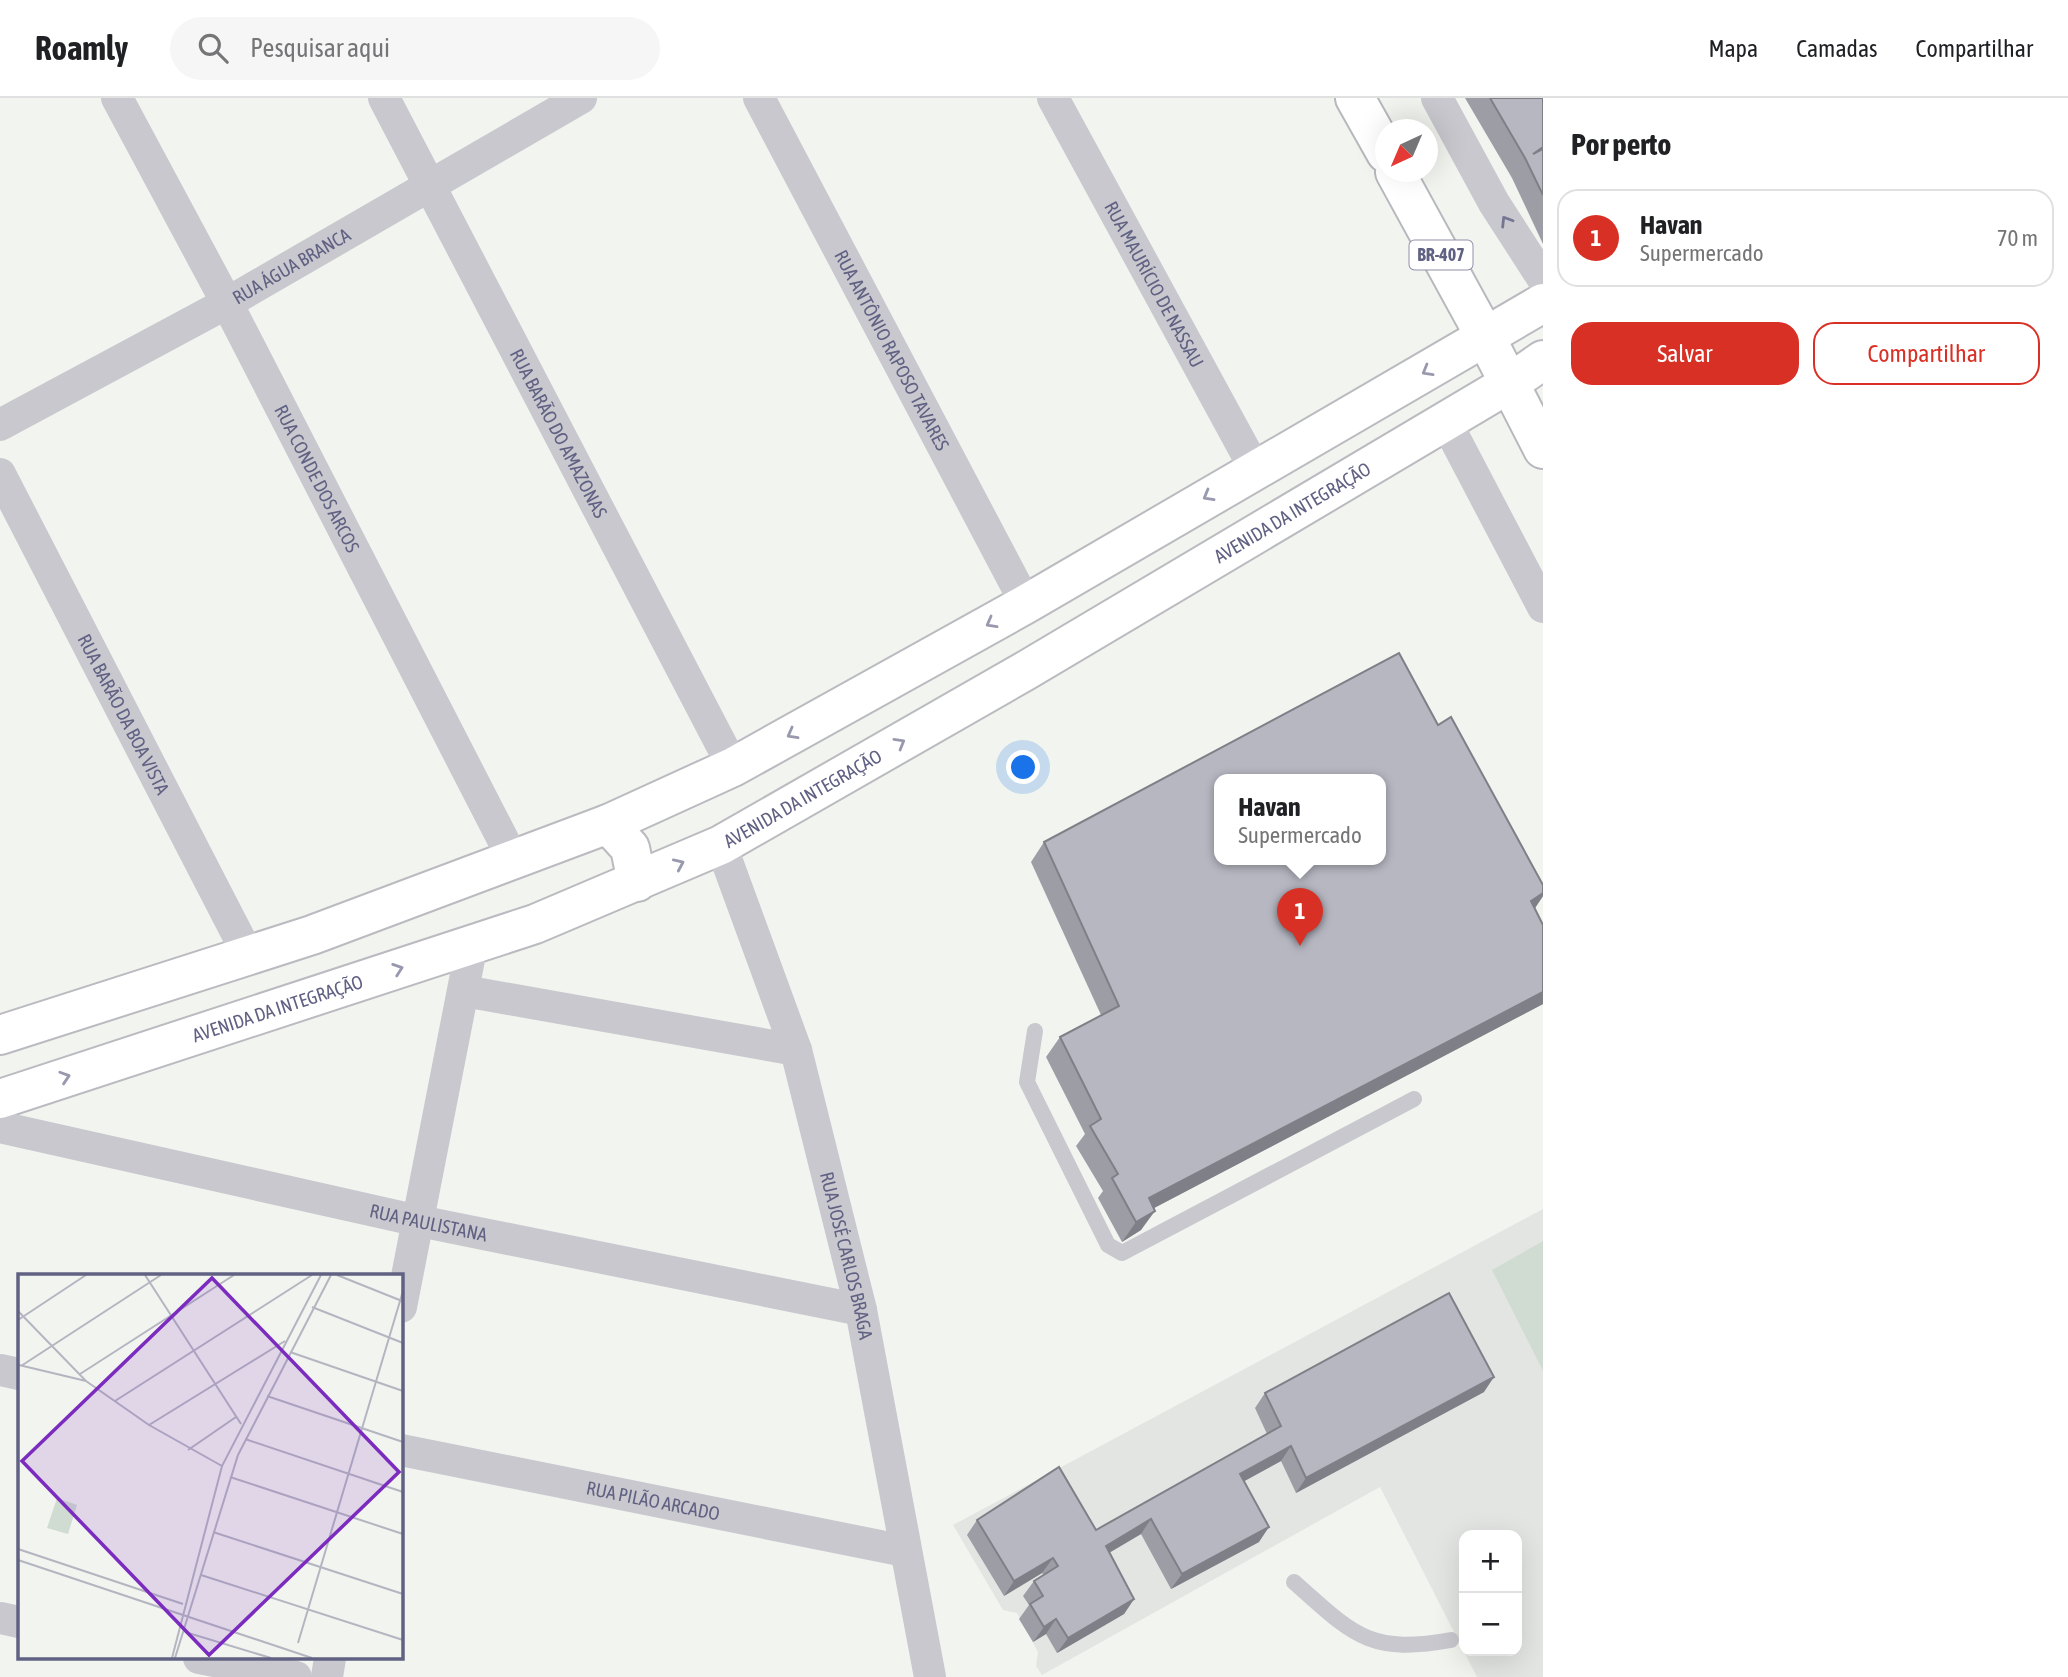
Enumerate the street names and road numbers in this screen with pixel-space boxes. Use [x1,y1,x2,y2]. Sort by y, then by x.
street label: RUA MAURÍCIO DE NASSAU [1100,197,1208,371]
street label: RUA ÁGUA BRANCA [229,223,355,308]
road number: BR-407 [1410,240,1472,270]
street label: RUA ANTÔNIO RAPOSO TAVARES [830,246,954,454]
street label: RUA BARÃO DO AMAZONAS [506,345,612,521]
street label: RUA CONDE DOS ARCOS [270,401,364,556]
street label: AVENIDA DA INTEGRAÇÃO [1210,457,1374,567]
street label: RUA BARÃO DA BOA VISTA [73,630,174,798]
street label: AVENIDA DA INTEGRAÇÃO [720,745,885,852]
street label: AVENIDA DA INTEGRAÇÃO [190,970,366,1046]
street label: RUA JOSÉ CARLOS BRAGA [816,1169,877,1342]
street label: RUA PAULISTANA [368,1199,490,1246]
street label: RUA PILÃO ARCADO [584,1476,722,1525]

